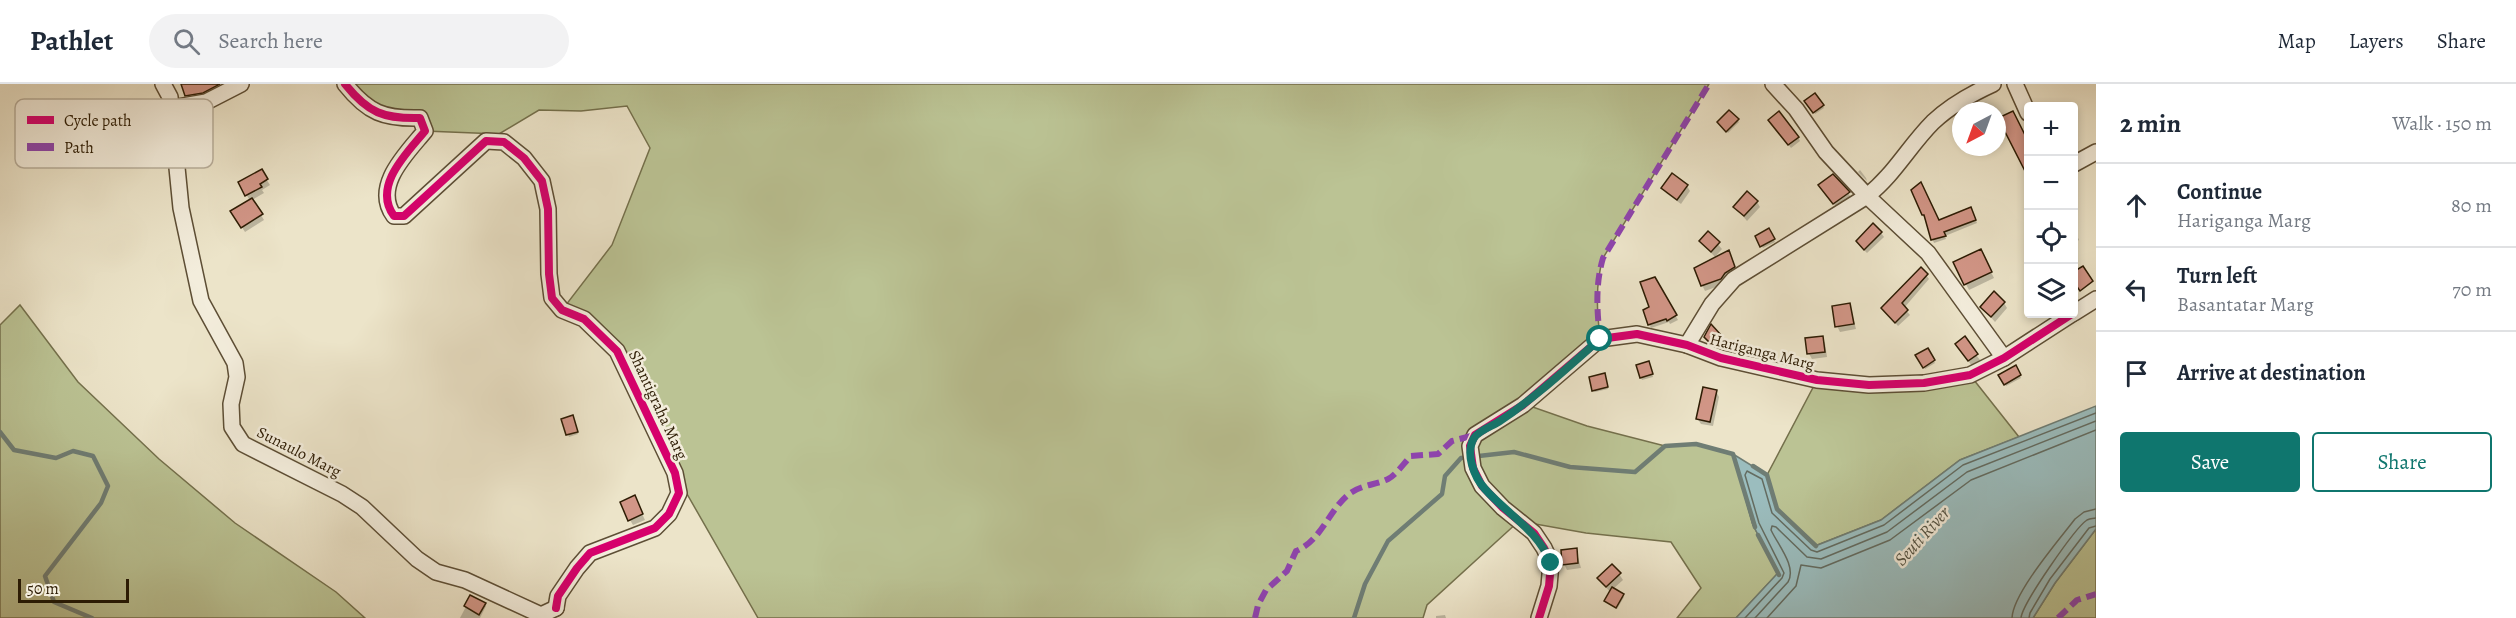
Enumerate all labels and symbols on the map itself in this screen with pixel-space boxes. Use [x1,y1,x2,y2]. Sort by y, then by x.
legend [15,99,213,168]
north arrow [1952,102,2006,156]
text: Cycle path [64,110,132,132]
text: Path [64,137,94,159]
route start [1586,325,1612,351]
street label: Hariganga Marg [1707,328,1817,376]
street label: Shantigraha Marg [623,347,693,463]
street label: Sunaulo Marg [253,421,345,483]
water label: Seuti River [1889,501,1956,571]
route end [1537,549,1563,575]
scale bar [18,576,129,604]

